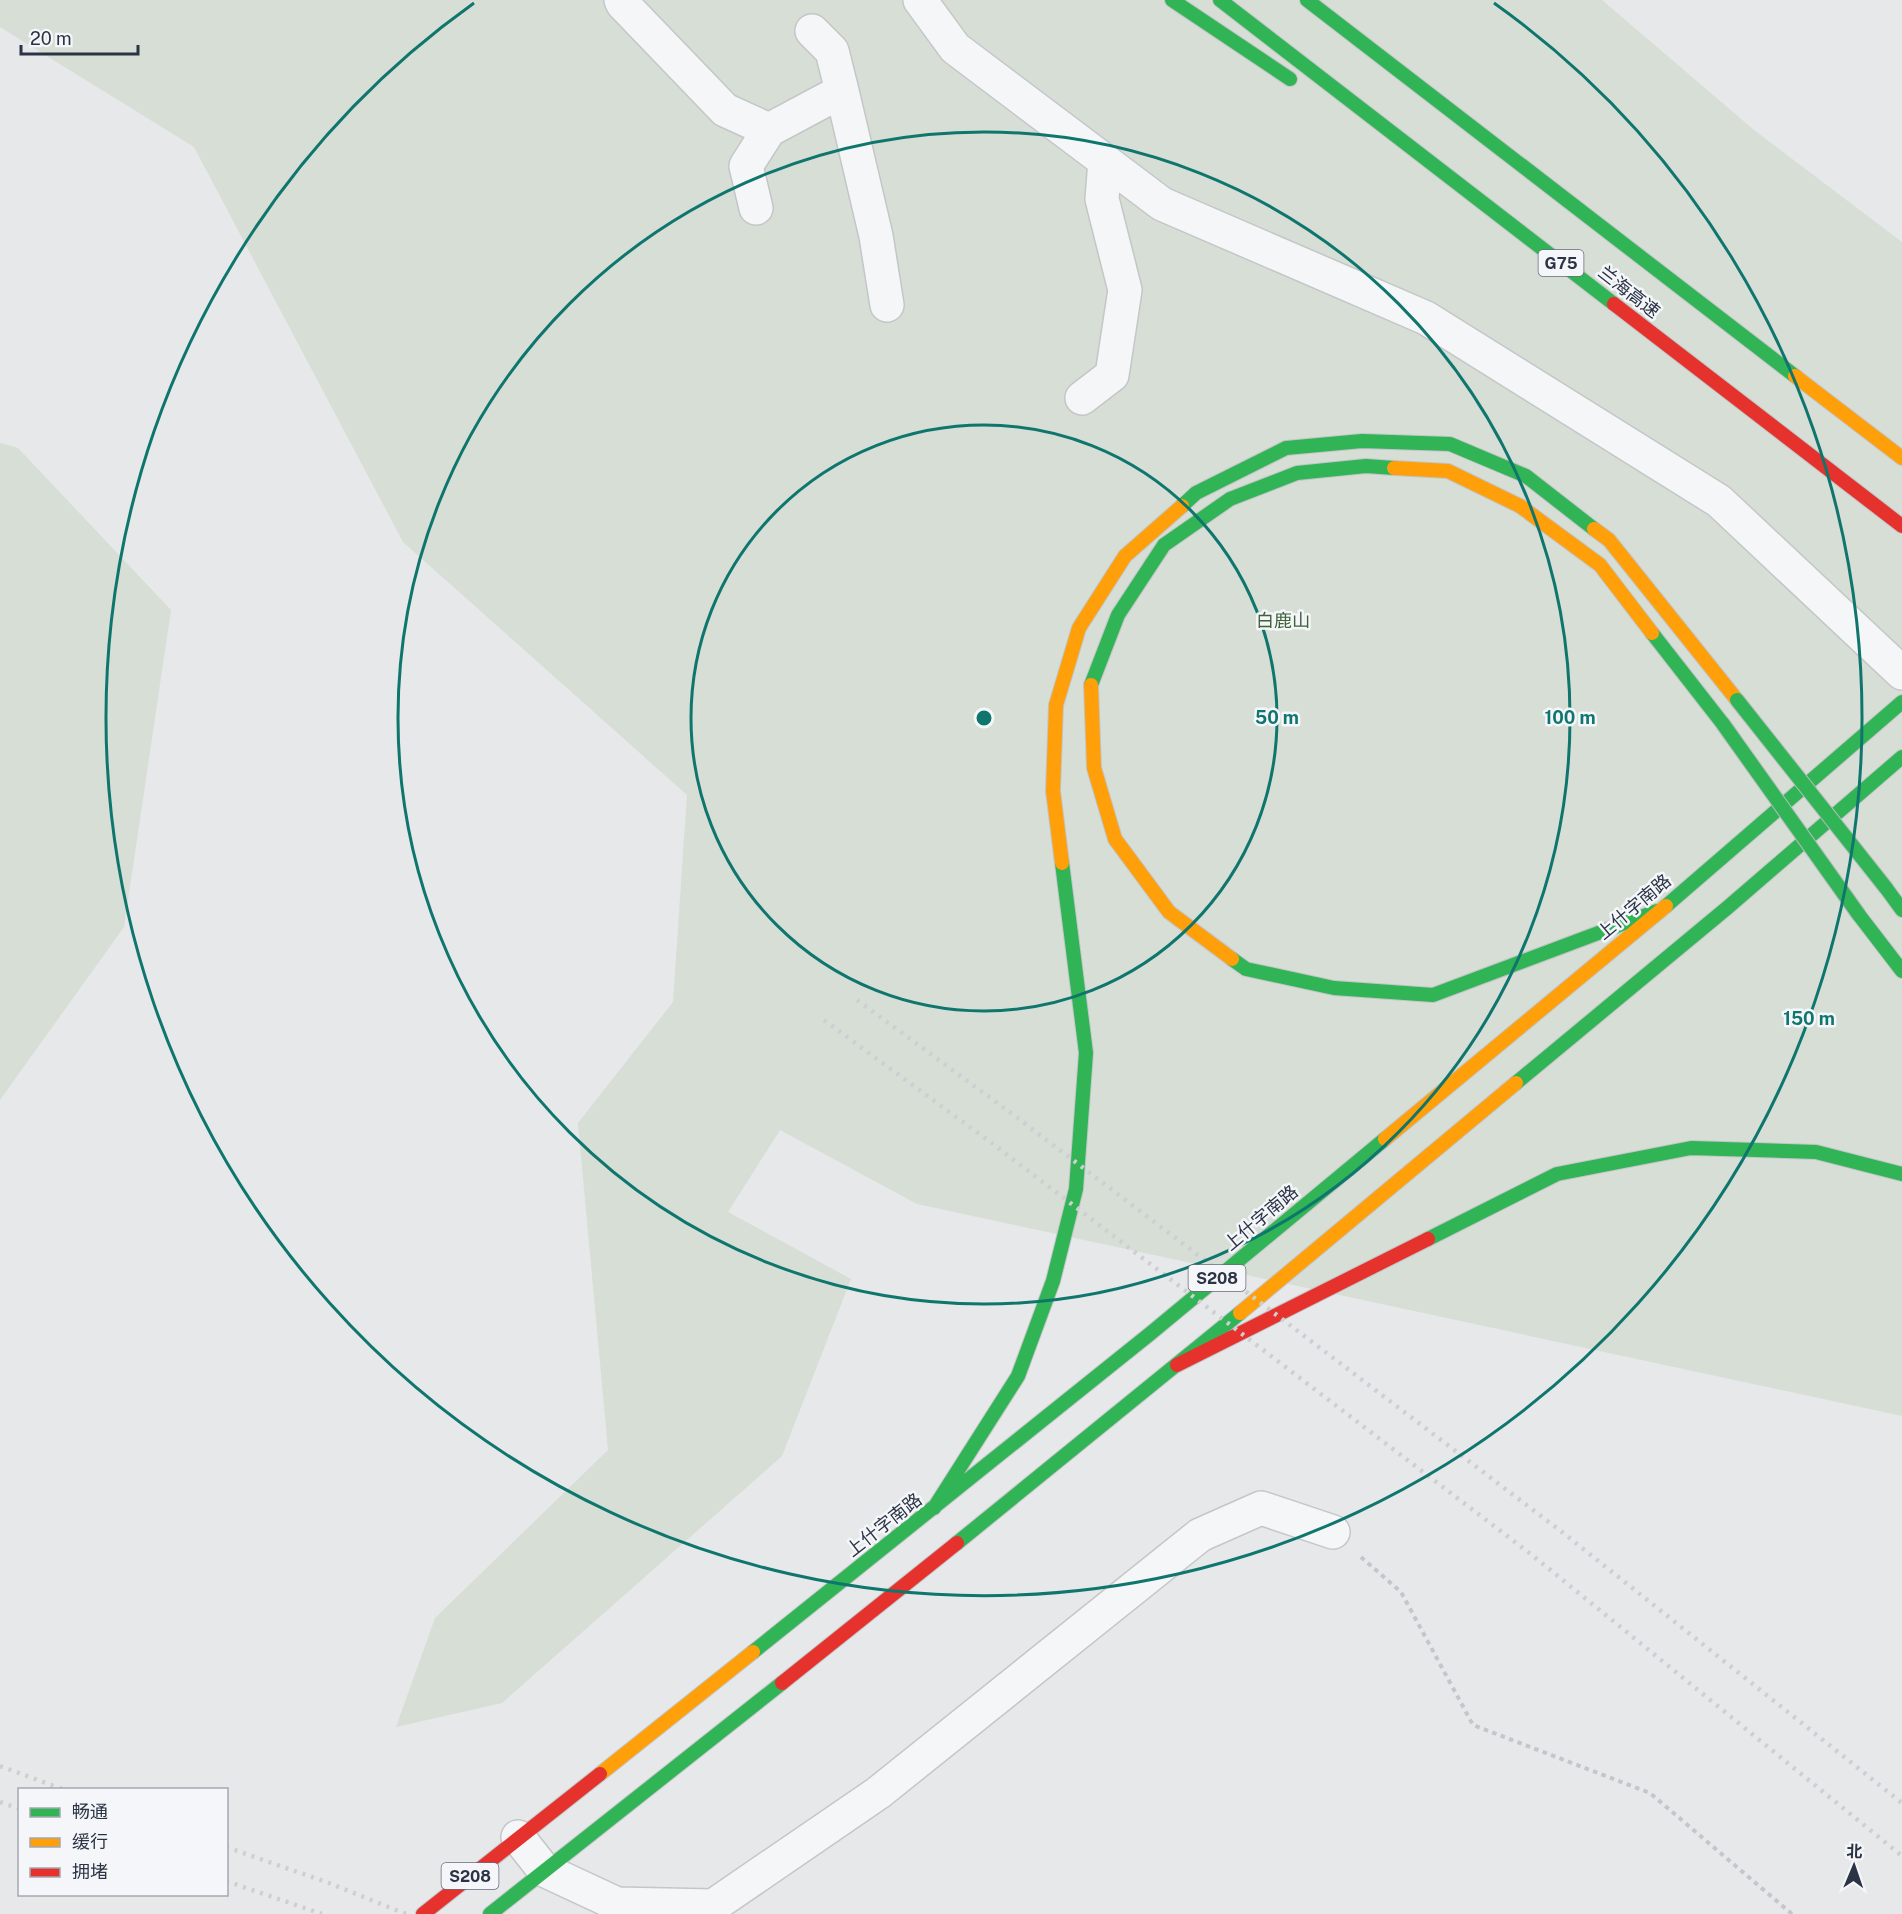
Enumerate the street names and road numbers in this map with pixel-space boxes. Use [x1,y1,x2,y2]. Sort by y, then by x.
road number: G75 [1538,250,1584,276]
street label: 兰海高速 [1594,261,1664,322]
street label: 上什字南路 [1592,870,1675,944]
street label: 上什字南路 [1219,1181,1302,1255]
road number: S208 [1188,1265,1246,1291]
street label: 上什字南路 [842,1489,926,1561]
road number: S208 [442,1863,498,1889]

